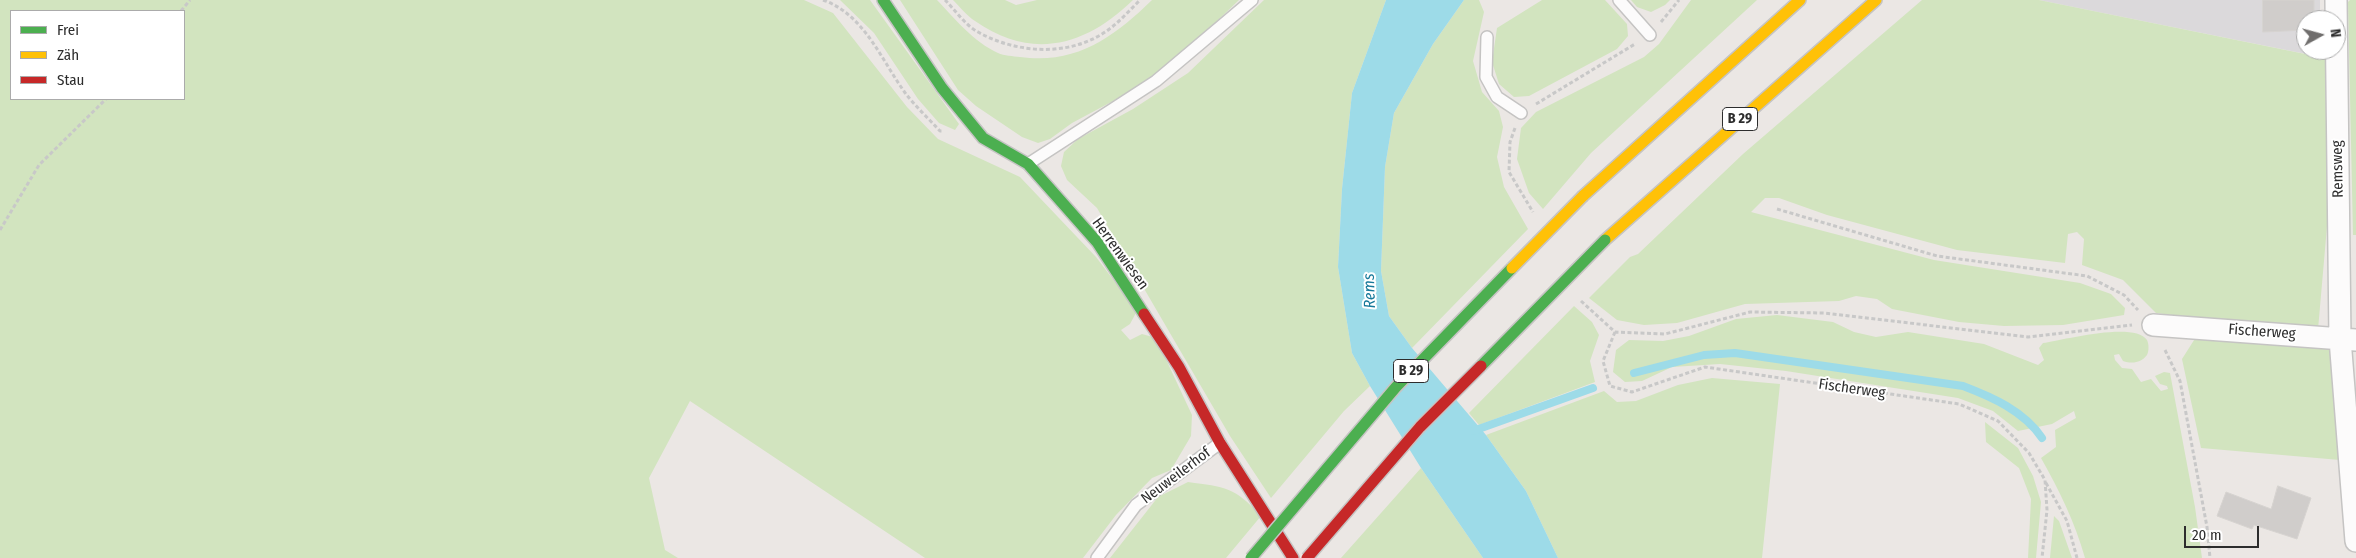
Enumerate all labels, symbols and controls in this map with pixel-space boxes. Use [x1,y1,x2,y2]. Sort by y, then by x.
legend [10,10,185,100]
north arrow [2296,10,2346,60]
text: Frei [57,21,79,39]
text: N [2326,28,2344,38]
text: Zäh [57,46,79,64]
text: Stau [57,71,84,89]
road number: B 29 [1722,108,1758,130]
street label: Remsweg [2328,140,2348,198]
street label: Herrenwiesen [1088,214,1152,294]
water label: Rems [1360,273,1380,309]
street label: Fischerweg [2228,321,2296,343]
road number: B 29 [1394,360,1428,382]
street label: Fischerweg [1817,375,1887,403]
street label: Neuweilerhof [1138,444,1214,508]
scale bar [2186,516,2261,548]
text: 20 m [2192,526,2222,544]

